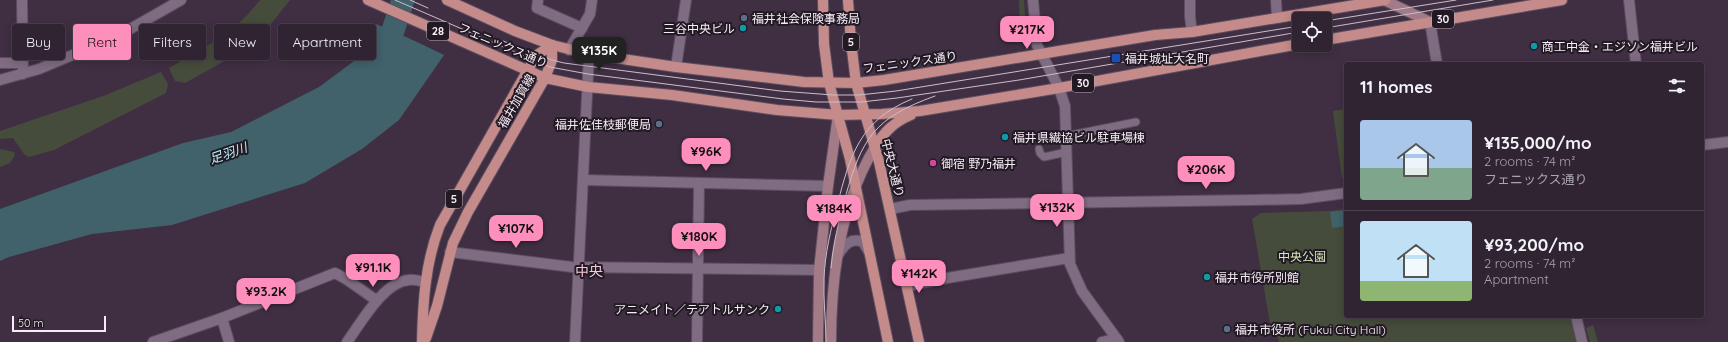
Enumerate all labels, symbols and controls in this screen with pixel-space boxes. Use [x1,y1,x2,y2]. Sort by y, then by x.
road number: 30 [1432,10,1454,28]
place label: 福井社会保険事務局 [752,11,860,26]
map controls [1292,12,1332,52]
button: locate [1292,12,1332,52]
marker: 福井社会保険事務局 [739,13,749,23]
pin: ¥217K [999,16,1055,50]
street label: フェニックス通り [456,19,550,71]
place label: 三谷中央ビル [663,21,735,36]
text: ¥217K [1009,21,1045,37]
road number: 28 [427,22,449,40]
marker: 三谷中央ビル [738,23,748,33]
chip: Buy [12,24,65,60]
chip: Rent [73,24,131,60]
chip: Filters [139,24,206,60]
chip: New [214,24,270,60]
chip: Apartment [278,24,376,60]
road number: 5 [843,33,859,51]
pin: ¥135K [571,37,627,71]
place label: 商工中金・エジソン福井ビル [1542,39,1698,54]
marker: 商工中金・エジソン福井ビル [1529,41,1539,51]
text: ¥135K [581,42,617,58]
street label: フェニックス通り [862,48,958,76]
place label: 福井城址大名町 [1125,51,1209,66]
marker: 福井城址大名町 [1110,52,1122,64]
street label: 福井加賀線 [495,71,537,131]
road number: 30 [1072,74,1094,92]
icon: filters [1666,75,1688,97]
text: 11 homes [1360,76,1432,97]
place label: 福井佐佳枝郵便局 [555,117,651,132]
marker: 福井佐佳枝郵便局 [654,119,664,129]
place label: 福井県繊協ビル駐車場棟 [1013,130,1145,145]
marker: 福井県繊協ビル駐車場棟 [1000,132,1010,142]
text: ¥135,000/mo [1484,132,1592,153]
icon: home [1392,136,1440,184]
street label: 中央大通り [878,137,908,199]
water label: 足羽川 [207,138,251,167]
pin: ¥96K [682,138,730,172]
text: ¥96K [691,143,721,159]
text: 2 rooms · 74 m² [1484,153,1575,169]
place label: 御宿 野乃福井 [941,156,1016,171]
pin: ¥206K [1178,156,1234,190]
marker: 御宿 野乃福井 [928,158,938,168]
text: ¥206K [1187,161,1225,177]
text: フェニックス通り [1484,171,1588,187]
road number: 5 [446,190,462,208]
pin: ¥132K [1029,194,1085,228]
pin: ¥184K [806,195,862,229]
text: ¥132K [1039,199,1075,215]
text: ¥184K [816,200,852,216]
pin: ¥107K [488,215,544,249]
text: ¥107K [498,220,534,236]
pin: ¥180K [671,223,727,257]
text: ¥180K [681,228,717,244]
text: ¥93,200/mo [1484,234,1584,255]
icon: home [1392,237,1440,285]
park label: 中央公園 [1278,249,1326,264]
pin: ¥91.1K [340,254,406,288]
text: 2 rooms · 74 m² [1484,255,1575,271]
text: ¥91.1K [355,259,391,275]
pin: ¥142K [891,260,947,294]
district label: 中央 [575,262,603,280]
text: ¥142K [901,265,937,281]
place label: 福井市役所別館 [1215,270,1299,285]
text: Apartment [1484,271,1549,287]
marker: 福井市役所別館 [1202,272,1212,282]
pin: ¥93.2K [233,278,299,312]
text: ¥93.2K [245,283,287,299]
place label: アニメイト／テアトルサンク [614,302,770,317]
marker: アニメイト／テアトルサンク [773,304,783,314]
scale bar [12,314,106,333]
text: 50 m [18,316,44,330]
place label: 福井市役所 (Fukui City Hall) [1235,322,1386,337]
marker: 福井市役所 (Fukui City Hall) [1222,324,1232,334]

